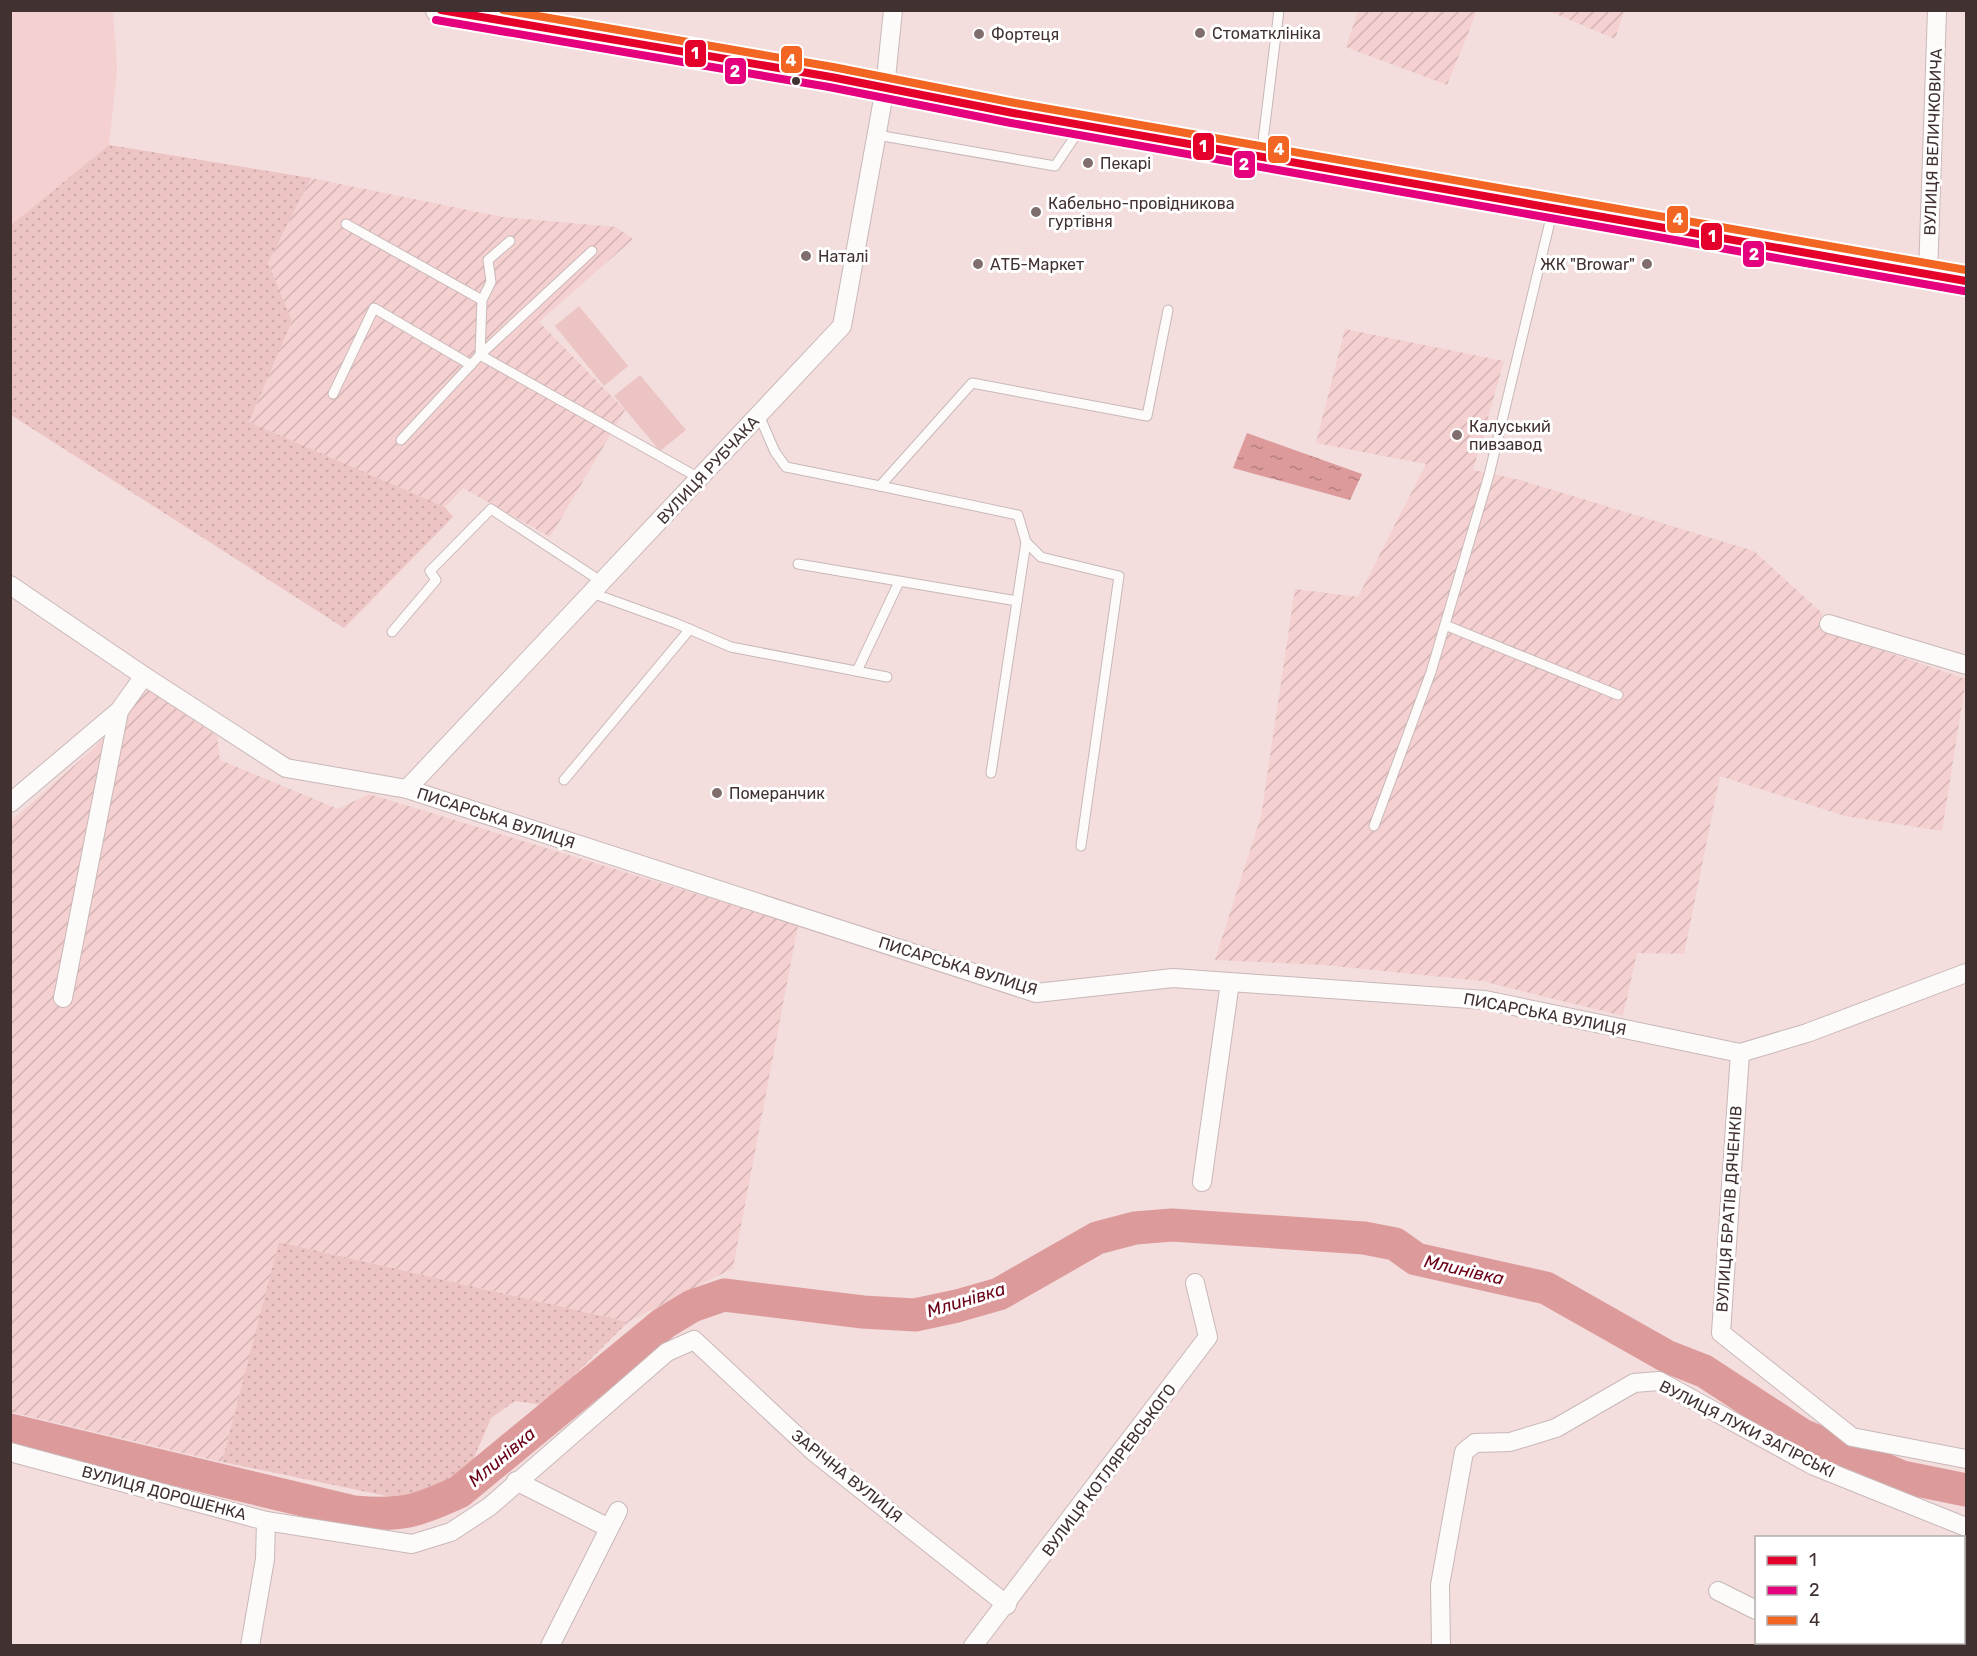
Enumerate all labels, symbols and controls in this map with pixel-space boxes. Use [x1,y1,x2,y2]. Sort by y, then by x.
place label: Стоматклініка [1212,24,1321,43]
place label: Фортеця [991,25,1059,44]
marker: Стоматклініка [1193,26,1207,40]
marker: Фортеця [972,27,986,41]
line badge: 1 [684,39,707,68]
text: 1 [691,44,699,63]
line badge: 4 [780,45,803,74]
street label: ВУЛИЦЯ ВЕЛИЧКОВИЧА [1920,48,1946,236]
text: 4 [786,51,797,70]
line badge: 2 [724,57,747,85]
text: 2 [730,62,740,81]
unlabelled marker [790,75,802,87]
line badge: 1 [1192,132,1215,161]
line badge: 4 [1267,135,1290,164]
text: 1 [1199,137,1207,156]
text: 4 [1274,140,1285,159]
line badge: 2 [1233,150,1256,179]
place label: Пекарі [1100,154,1151,173]
text: 2 [1239,155,1249,174]
marker: Пекарі [1081,156,1095,170]
place label: Кабельно-провідникова гуртівня [1048,194,1235,231]
marker: Кабельно-провідникова гуртівня [1029,205,1043,219]
line badge: 4 [1666,205,1689,234]
text: 4 [1673,210,1684,229]
line badge: 1 [1700,222,1723,251]
text: 1 [1708,227,1716,246]
line badge: 2 [1742,240,1765,268]
text: 2 [1749,245,1759,264]
place label: Наталі [818,247,868,266]
marker: Наталі [799,249,813,263]
place label: АТБ-Маркет [990,255,1084,274]
place label: ЖК "Browar" [1540,255,1635,274]
marker: АТБ-Маркет [971,257,985,271]
marker: ЖК "Browar" [1640,257,1654,271]
street label: ВУЛИЦЯ РУБЧАКА [653,412,763,528]
place label: Калуський пивзавод [1469,417,1551,454]
marker: Калуський пивзавод [1450,428,1464,442]
street label: ПИСАРСЬКА ВУЛИЦЯ [415,783,577,853]
place label: Померанчик [729,784,825,803]
marker: Померанчик [710,786,724,800]
street label: ПИСАРСЬКА ВУЛИЦЯ [876,933,1040,999]
street label: ПИСАРСЬКА ВУЛИЦЯ [1462,989,1628,1039]
street label: ВУЛИЦЯ БРАТІВ ДЯЧЕНКІВ [1712,1105,1746,1313]
water label: Млинівка [1422,1250,1506,1290]
water label: Млинівка [924,1277,1008,1322]
street label: ВУЛИЦЯ ЛУКИ ЗАГІРСЬКІ [1656,1376,1838,1482]
street label: ВУЛИЦЯ КОТЛЯРЕВСЬКОГО [1038,1380,1180,1560]
water label: Млинівка [464,1422,540,1492]
street label: ЗАРІЧНА ВУЛИЦЯ [788,1426,906,1526]
street label: ВУЛИЦЯ ДОРОШЕНКА [80,1462,249,1524]
legend [1755,1536,1965,1644]
text: 1 [1809,1549,1817,1571]
text: 2 [1809,1579,1820,1601]
text: 4 [1809,1609,1820,1631]

